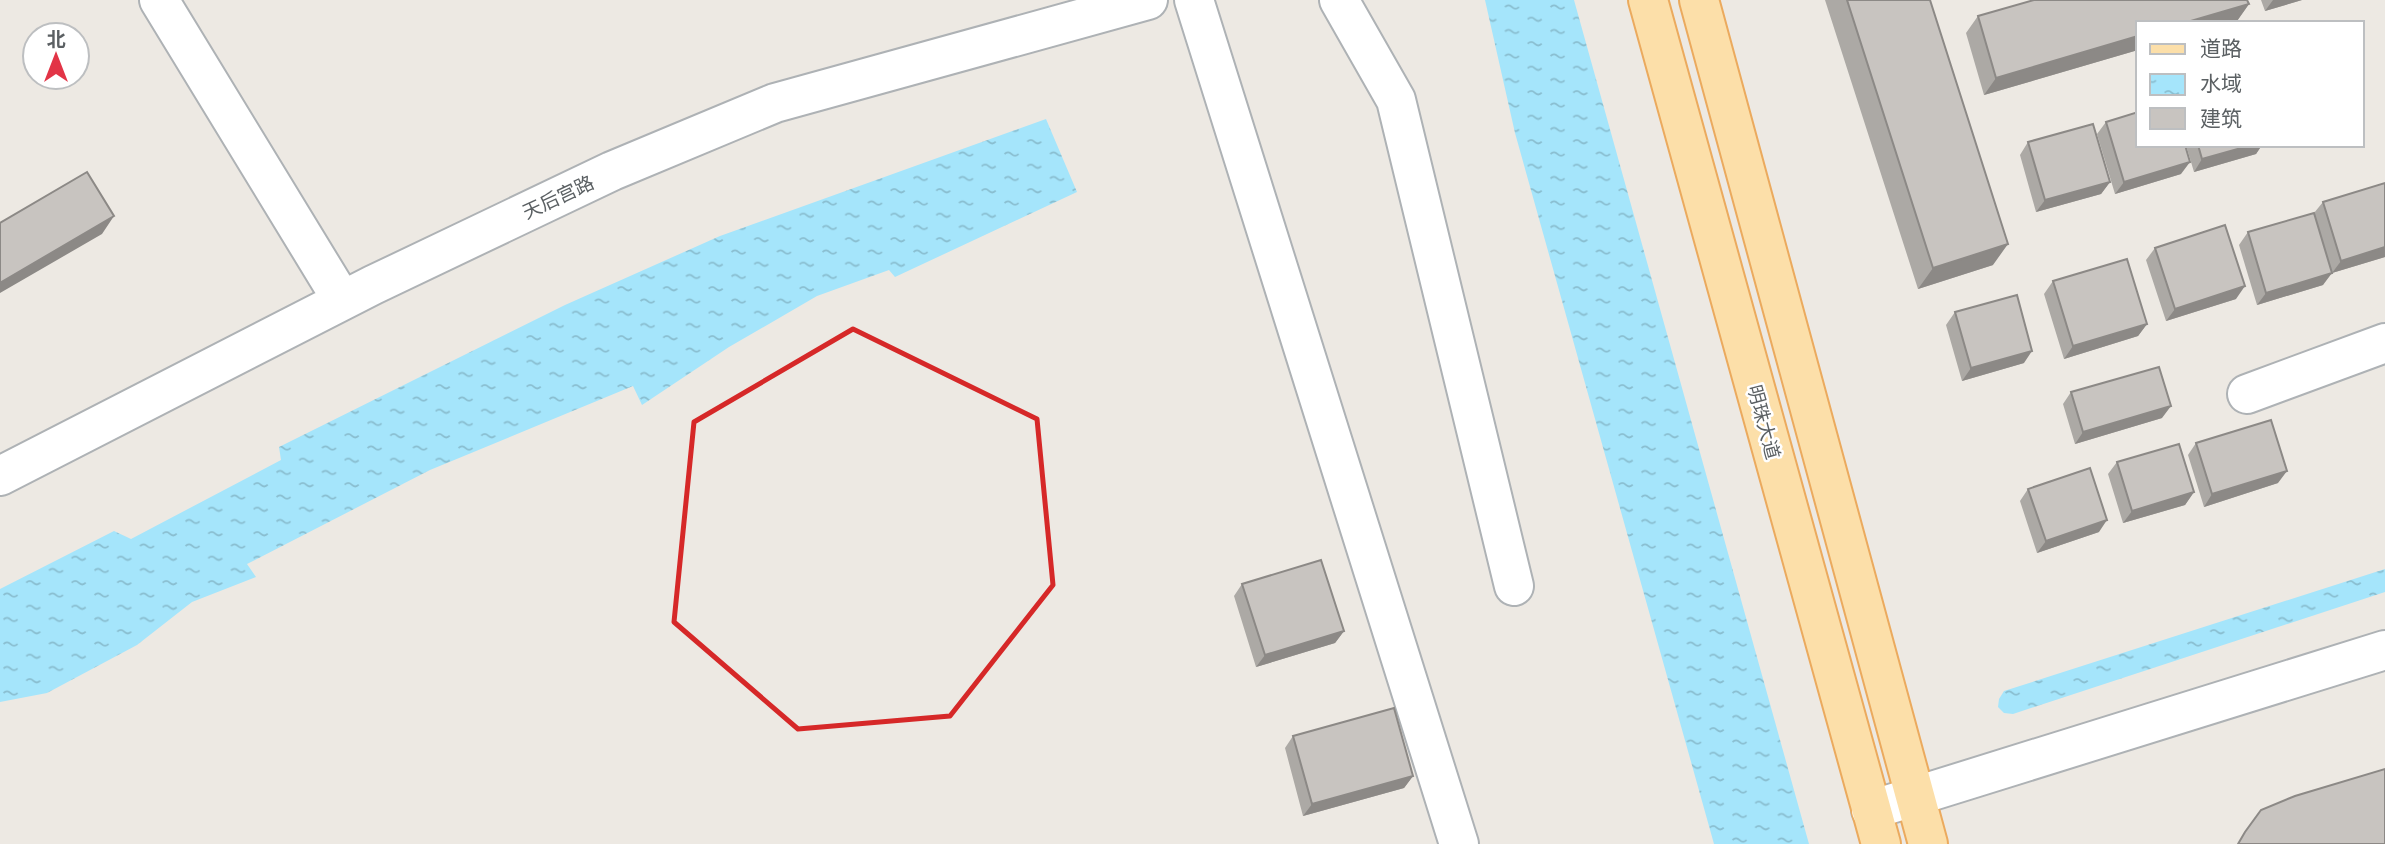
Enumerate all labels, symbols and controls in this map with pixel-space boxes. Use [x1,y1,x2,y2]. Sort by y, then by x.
north arrow [21,21,91,91]
legend [2136,21,2364,147]
text: 北 [46,28,66,50]
text: 道路 [2200,37,2242,61]
text: 水域 [2200,72,2242,96]
text: 建筑 [2200,107,2242,131]
street label: 天后宫路 [519,171,597,223]
street label: 明珠大道 [1744,382,1784,462]

